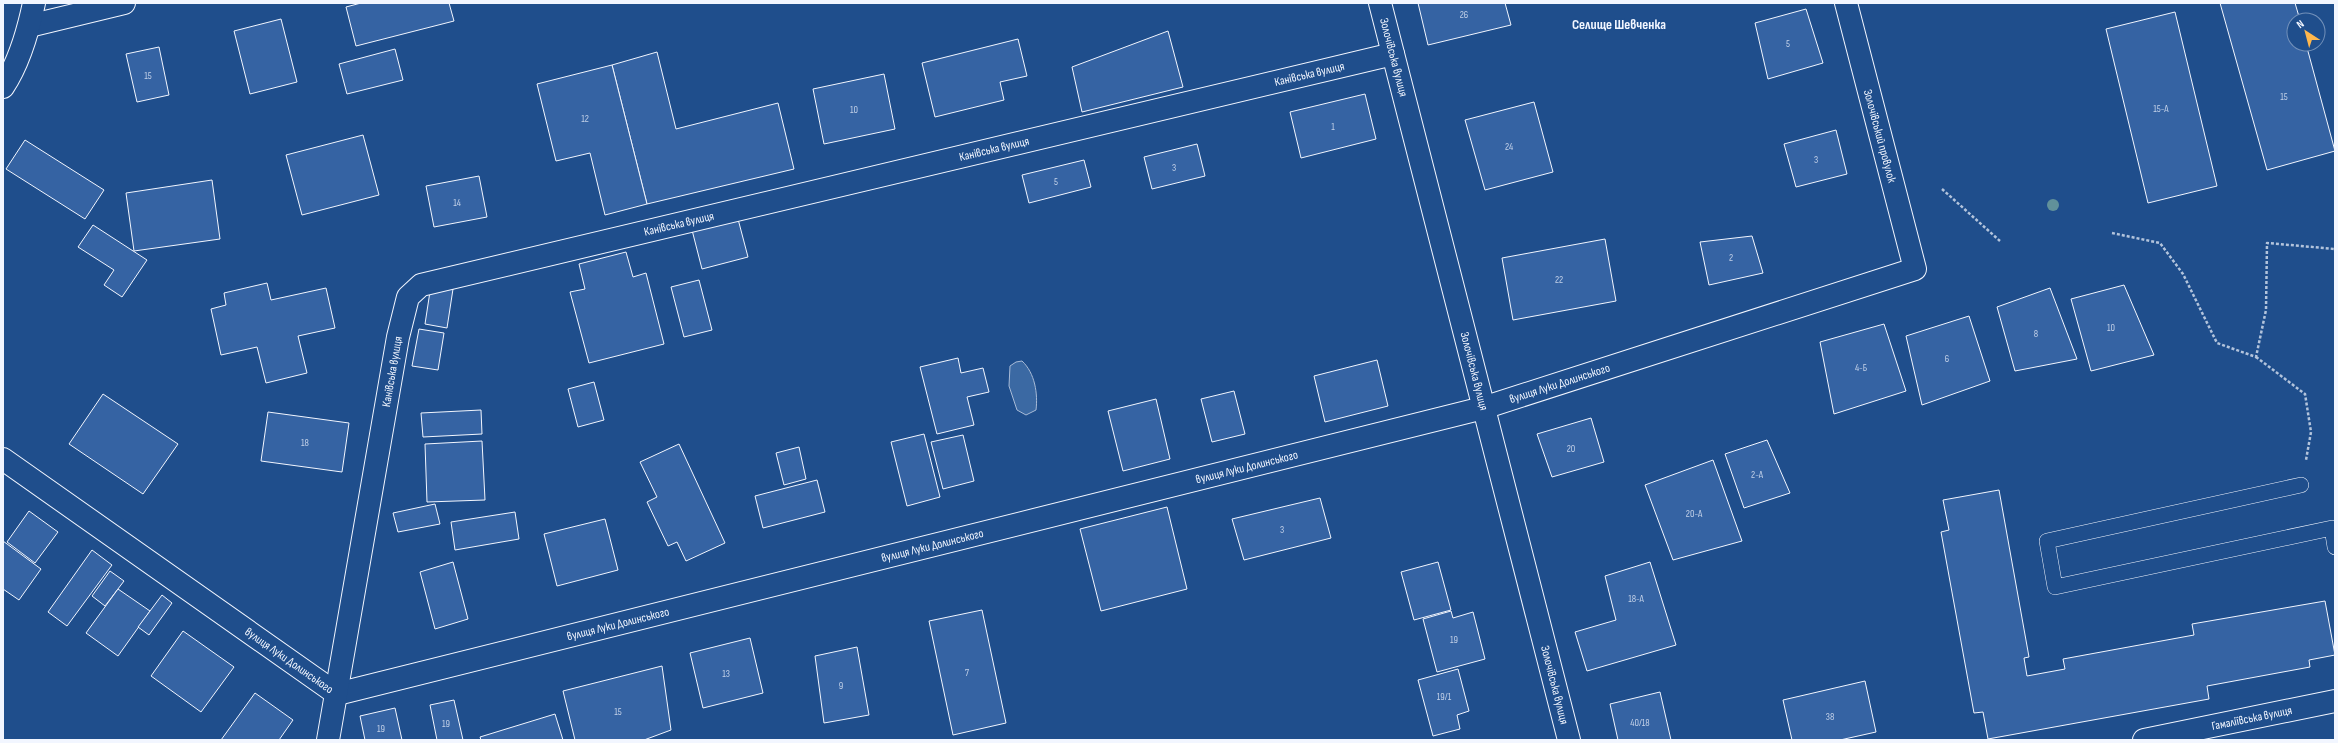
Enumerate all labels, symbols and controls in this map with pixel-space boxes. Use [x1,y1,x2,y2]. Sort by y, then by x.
house number: 26 [1460,9,1468,21]
north arrow [2286,12,2326,52]
street label: Золочівська вулиця [1376,16,1411,99]
district label: Селище Шевченка [1572,16,1666,33]
text: N [2294,17,2307,31]
house number: 5 [1786,38,1790,50]
street label: Канівська вулиця [1273,59,1346,90]
house number: 15 [144,70,152,82]
street label: Золочівський провулок [1860,88,1899,185]
house number: 15 [2280,91,2288,103]
house number: 15-А [2153,103,2169,115]
house number: 10 [850,104,858,116]
house number: 12 [581,113,589,125]
house number: 1 [1331,121,1335,133]
street label: Канівська вулиця [958,134,1031,165]
house number: 24 [1505,141,1513,153]
house number: 3 [1814,154,1818,166]
house number: 3 [1172,162,1176,174]
house number: 5 [1054,176,1058,188]
house number: 14 [453,197,461,209]
street label: Канівська вулиця [642,209,716,240]
house number: 2 [1729,252,1733,264]
house number: 22 [1555,274,1563,286]
house number: 10 [2107,322,2115,334]
house number: 8 [2034,328,2038,340]
street label: Золочівська вулиця [1457,330,1491,412]
street label: Канівська вулиця [379,335,406,408]
house number: 6 [1945,353,1949,365]
street label: вулиця Луки Долинського [1508,361,1612,407]
house number: 4-Б [1855,362,1868,374]
house number: 18 [301,437,309,449]
house number: 20 [1567,443,1575,455]
street label: вулиця Луки Долинського [1194,447,1300,487]
house number: 2-А [1751,469,1764,481]
house number: 20-А [1686,508,1703,520]
house number: 3 [1280,524,1284,536]
street label: вулиця Луки Долинського [880,526,985,566]
house number: 18-А [1628,593,1645,605]
street label: вулиця Луки Долинського [565,604,671,644]
street label: вулиця Луки Долинського [242,625,336,697]
house number: 19 [1450,634,1458,646]
street label: Золочівська вулиця [1537,644,1572,726]
house number: 7 [965,667,969,679]
house number: 13 [722,668,730,680]
house number: 9 [839,680,843,692]
house number: 19/1 [1437,691,1452,703]
street label: Гамаліївська вулиця [2210,703,2294,734]
house number: 15 [614,706,622,718]
house number: 38 [1826,711,1834,723]
house number: 40/18 [1630,717,1650,729]
house number: 19 [442,718,450,730]
house number: 19 [377,723,385,735]

